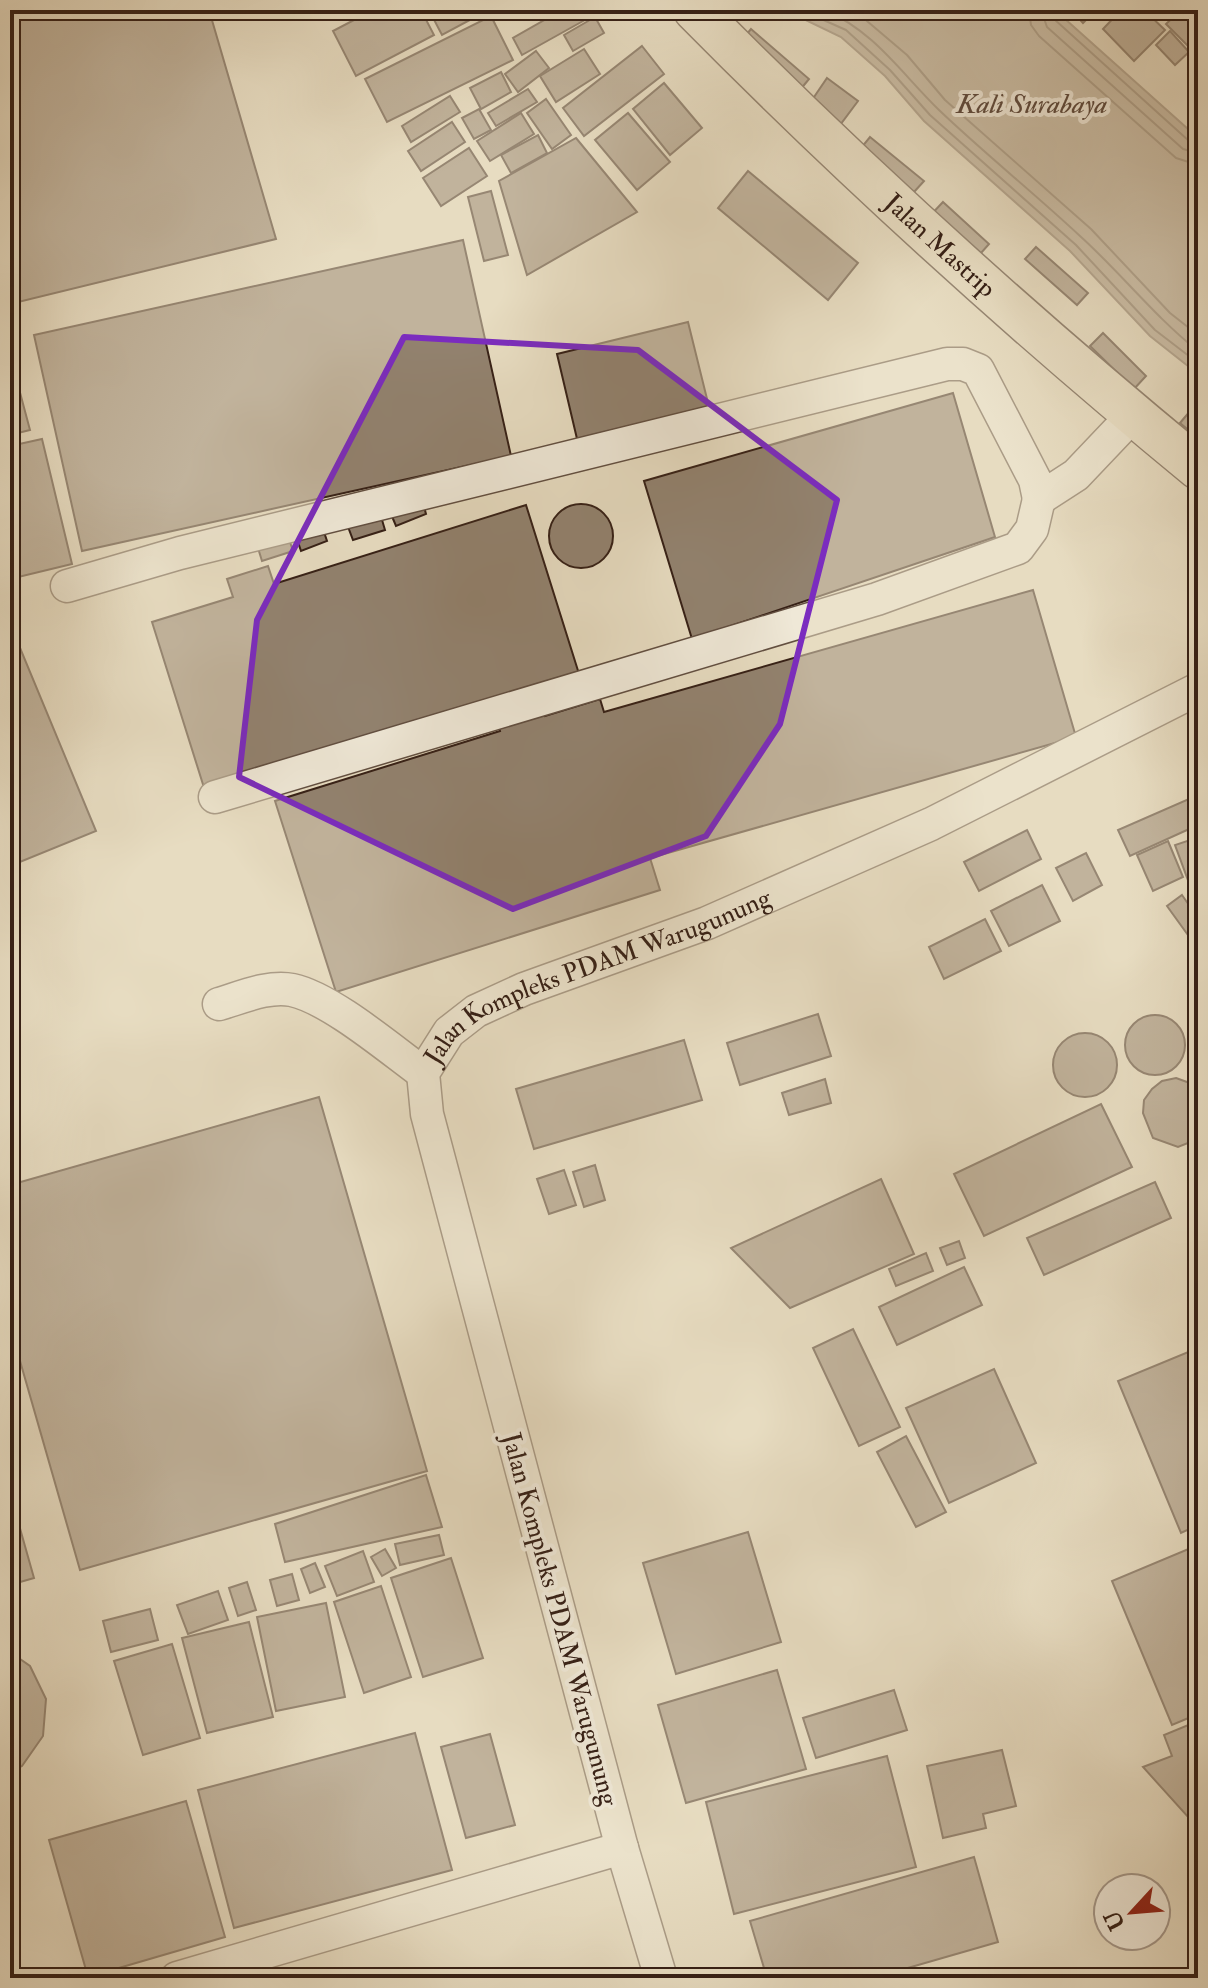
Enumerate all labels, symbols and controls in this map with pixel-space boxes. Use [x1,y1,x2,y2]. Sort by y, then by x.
water label: Kali Surabaya [954,87,1108,122]
street label: Jalan Mastrip [877,186,1002,305]
street label: Jalan Kompleks PDAM Warugunung [417,881,777,1072]
street label: Jalan Kompleks PDAM Warugunung [494,1428,626,1811]
north arrow [1092,1872,1172,1952]
text: U [1098,1905,1132,1935]

